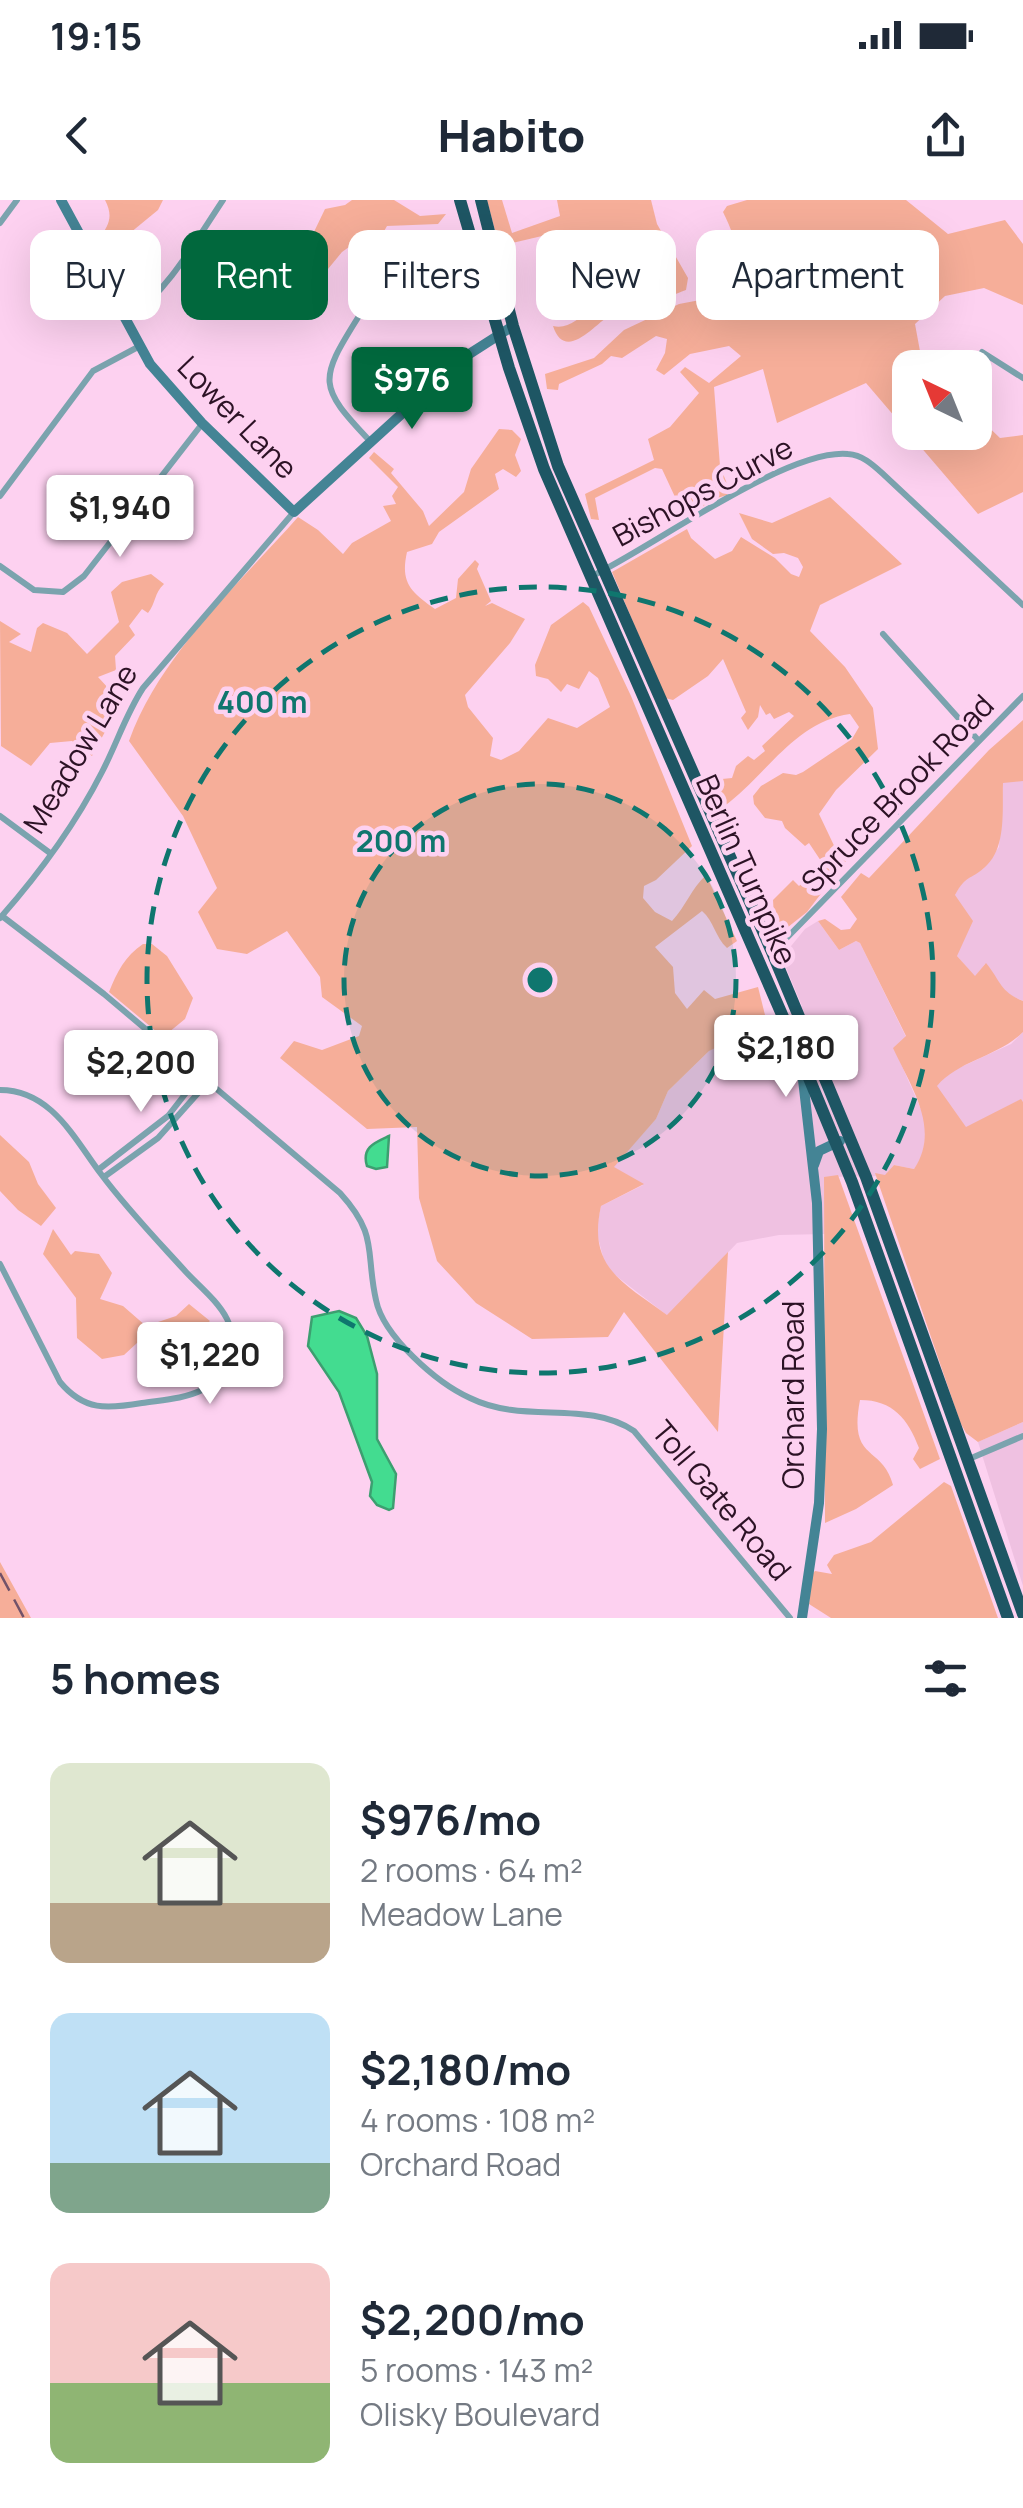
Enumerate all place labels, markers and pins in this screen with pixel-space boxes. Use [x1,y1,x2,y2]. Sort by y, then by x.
pin: $976 [353,347,471,432]
pin: $1,940 [39,475,201,560]
centre of rings [522,962,558,998]
pin: $2,180 [705,1015,867,1100]
pin: $2,200 [60,1030,222,1115]
pin: $1,220 [129,1322,291,1407]

